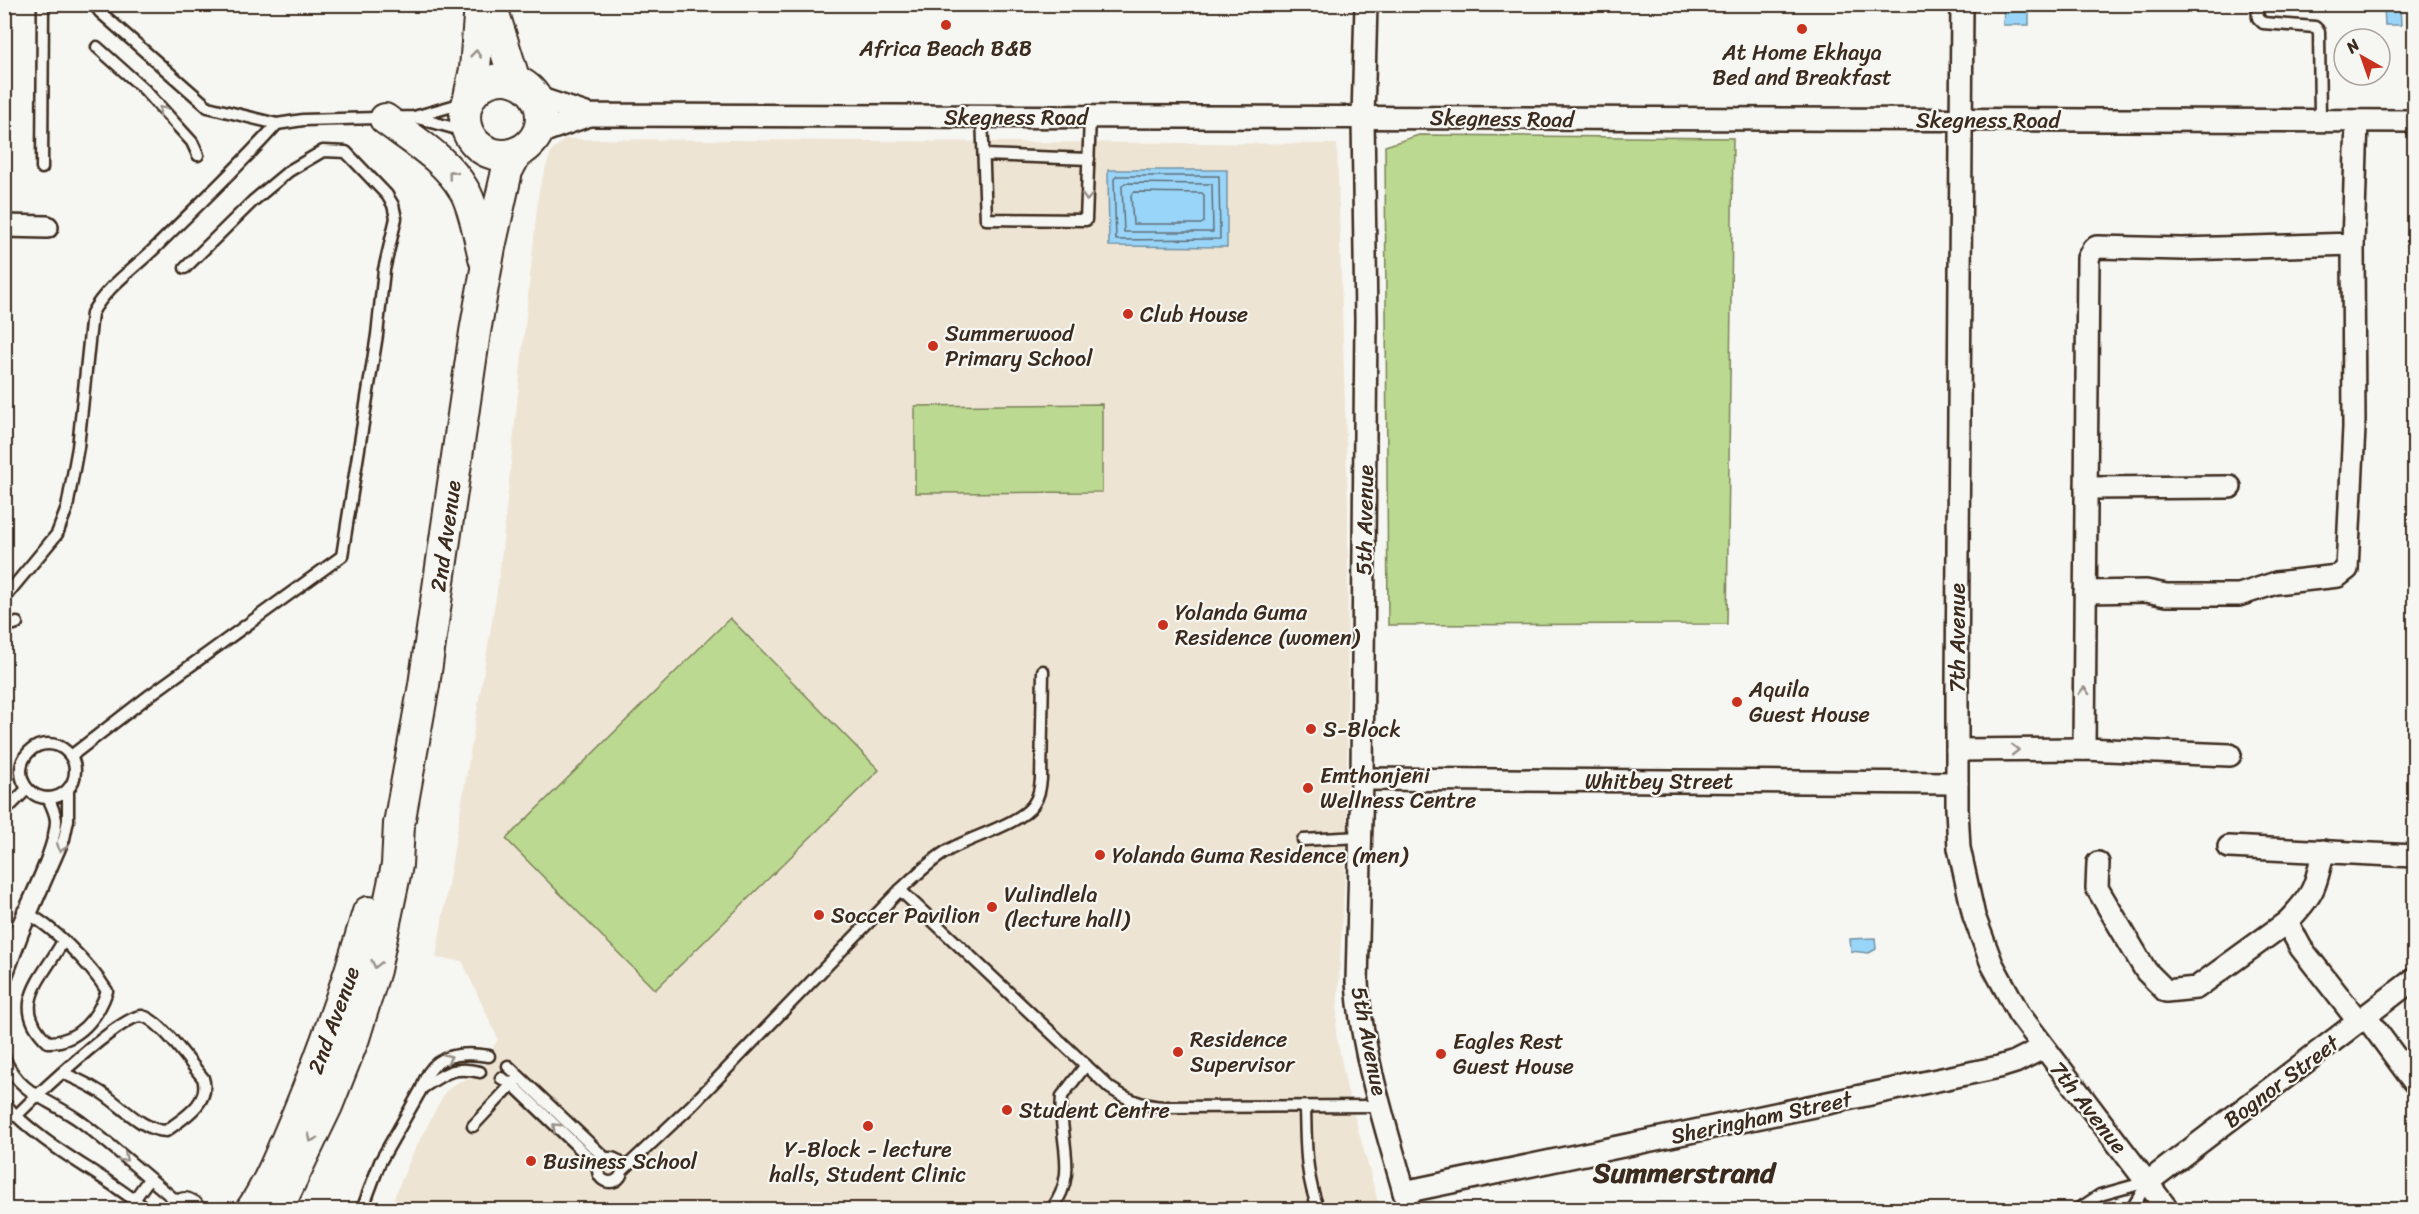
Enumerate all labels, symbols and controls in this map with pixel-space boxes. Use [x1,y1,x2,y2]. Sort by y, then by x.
marker: Africa Beach B&B [939,18,953,32]
marker: At Home Ekhaya Bed and Breakfast [1795,22,1809,36]
north arrow [2332,27,2392,87]
place label: Africa Beach B&B [859,29,1032,68]
text: N [2338,31,2367,61]
place label: At Home Ekhaya Bed and Breakfast [1712,33,1892,97]
one-way arrow [470,49,482,58]
street label: Skegness Road [944,98,1089,137]
street label: Skegness Road [1430,98,1576,139]
street label: Skegness Road [1916,101,2061,140]
one-way arrow [158,106,169,117]
one-way arrow [448,170,459,181]
one-way arrow [1081,192,1094,201]
place label: Club House [1140,295,1248,334]
marker: Club House [1121,307,1135,321]
place label: Summerwood Primary School [945,314,1093,378]
marker: Summerwood Primary School [926,339,940,353]
street label: 5th Avenue [1344,464,1385,576]
street label: 2nd Avenue [418,477,473,594]
street label: 7th Avenue [1938,583,1977,693]
place label: Yolanda Guma Residence (women) [1175,593,1361,657]
marker: Yolanda Guma Residence (women) [1156,618,1170,632]
place label: Aquila Guest House [1748,670,1870,734]
one-way arrow [2078,686,2090,695]
marker: Aquila Guest House [1730,695,1744,709]
place label: S-Block [1323,710,1401,749]
marker: S-Block [1304,722,1318,736]
one-way arrow [2011,743,2020,756]
place label: Emthonjeni Wellness Centre [1320,756,1476,820]
street label: Whitbey Street [1585,762,1734,801]
marker: Emthonjeni Wellness Centre [1301,781,1315,795]
place label: Yolanda Guma Residence (men) [1112,836,1409,875]
one-way arrow [56,841,68,852]
marker: Yolanda Guma Residence (men) [1093,848,1107,862]
place label: Vulindlela (lecture hall) [1004,875,1130,939]
place label: Soccer Pavilion [831,896,980,935]
marker: Vulindlela (lecture hall) [985,900,999,914]
marker: Soccer Pavilion [812,908,826,922]
one-way arrow [370,959,383,969]
street label: 2nd Avenue [296,960,371,1080]
street label: 5th Avenue [1340,983,1399,1099]
place label: Residence Supervisor [1190,1020,1296,1084]
place label: Eagles Rest Guest House [1453,1022,1574,1086]
street label: Bognor Street [2215,1024,2349,1138]
marker: Residence Supervisor [1171,1045,1185,1059]
marker: Eagles Rest Guest House [1434,1047,1448,1061]
street label: 7th Avenue [2039,1052,2138,1163]
one-way arrow [442,1053,453,1065]
street label: Sheringham Street [1667,1079,1856,1156]
place label: Student Centre [1019,1091,1170,1130]
marker: Student Centre [1000,1103,1014,1117]
marker: Y-Block - lecture halls, Student Clinic [861,1119,875,1133]
one-way arrow [553,1123,564,1134]
place label: Y-Block - lecture halls, Student Clinic [768,1130,967,1194]
one-way arrow [307,1132,319,1143]
place label: Business School [543,1142,698,1181]
district label: Summerstrand [1592,1148,1777,1197]
one-way arrow [117,1151,128,1162]
marker: Business School [524,1154,538,1168]

